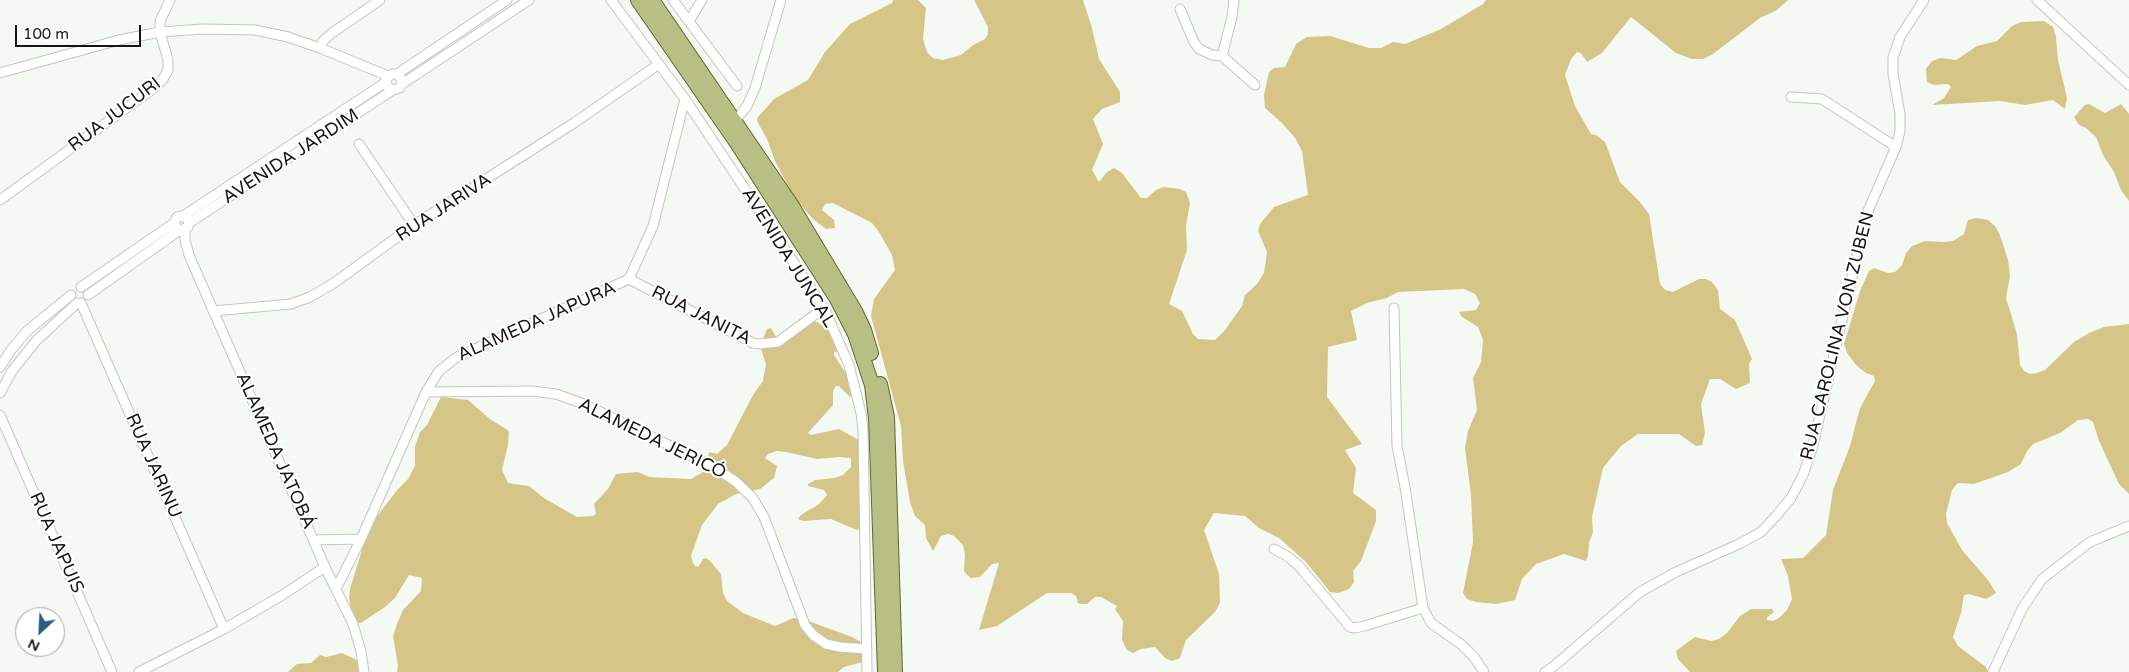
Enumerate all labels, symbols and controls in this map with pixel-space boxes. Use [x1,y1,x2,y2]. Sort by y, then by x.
scale bar [18,15,144,47]
text: 100 m [23,25,69,43]
street label: RUA JUCURI [64,73,166,157]
street label: AVENIDA JARDIM [219,105,363,209]
street label: RUA JARIVA [392,169,496,247]
street label: AVENIDA JUNCAL [736,184,840,332]
street label: RUA CAROLINA VON ZUBEN [1797,210,1879,462]
street label: ALAMEDA JAPURA [455,277,619,367]
street label: RUA JANITA [648,282,754,350]
street label: ALAMEDA JATOBÁ [231,369,319,533]
street label: ALAMEDA JERICÓ [575,394,729,484]
street label: RUA JARINU [120,410,186,522]
street label: RUA JAPUIS [24,489,88,597]
north arrow [15,607,65,657]
text: N [25,635,43,655]

